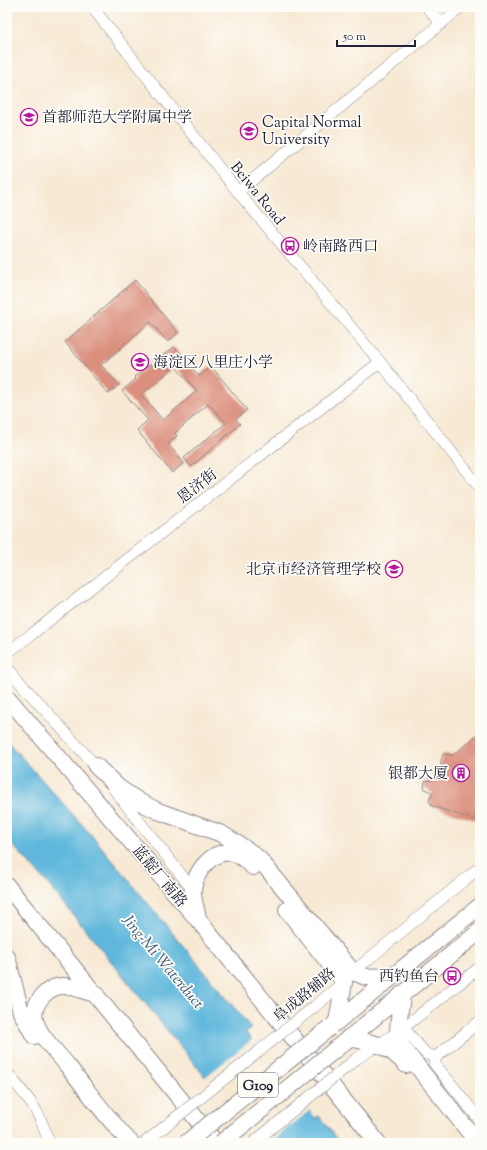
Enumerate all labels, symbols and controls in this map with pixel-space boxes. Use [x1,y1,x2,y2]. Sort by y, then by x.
scale bar [337,22,415,48]
text: 50 m [342,28,366,46]
school or university icon: 首都师范大学附属中学 [19,107,39,127]
place label: 首都师范大学附属中学 [42,108,192,129]
place label: Capital Normal University [262,113,362,151]
school or university icon: Capital Normal University [239,121,259,141]
street label: Beiwa Road [225,158,289,230]
bus stop icon: 岭南路西口 [280,236,300,256]
place label: 岭南路西口 [303,237,378,258]
school or university icon: 海淀区八里庄小学 [130,352,150,372]
place label: 海淀区八里庄小学 [153,353,273,374]
street label: 恩济街 [174,465,222,509]
school or university icon: 北京市经济管理学校 [384,559,404,579]
place label: 北京市经济管理学校 [246,560,381,581]
building icon: 银都大厦 [451,763,471,783]
place label: 银都大厦 [388,764,448,785]
street label: 蓝靛厂南路 [127,841,191,912]
water label: Jing-Mi Waterduct [115,910,209,1015]
street label: 阜成路辅路 [269,964,340,1028]
bus stop icon: 西钓鱼台 [442,966,462,986]
place label: 西钓鱼台 [379,967,439,988]
road number: G109 [238,1073,278,1097]

